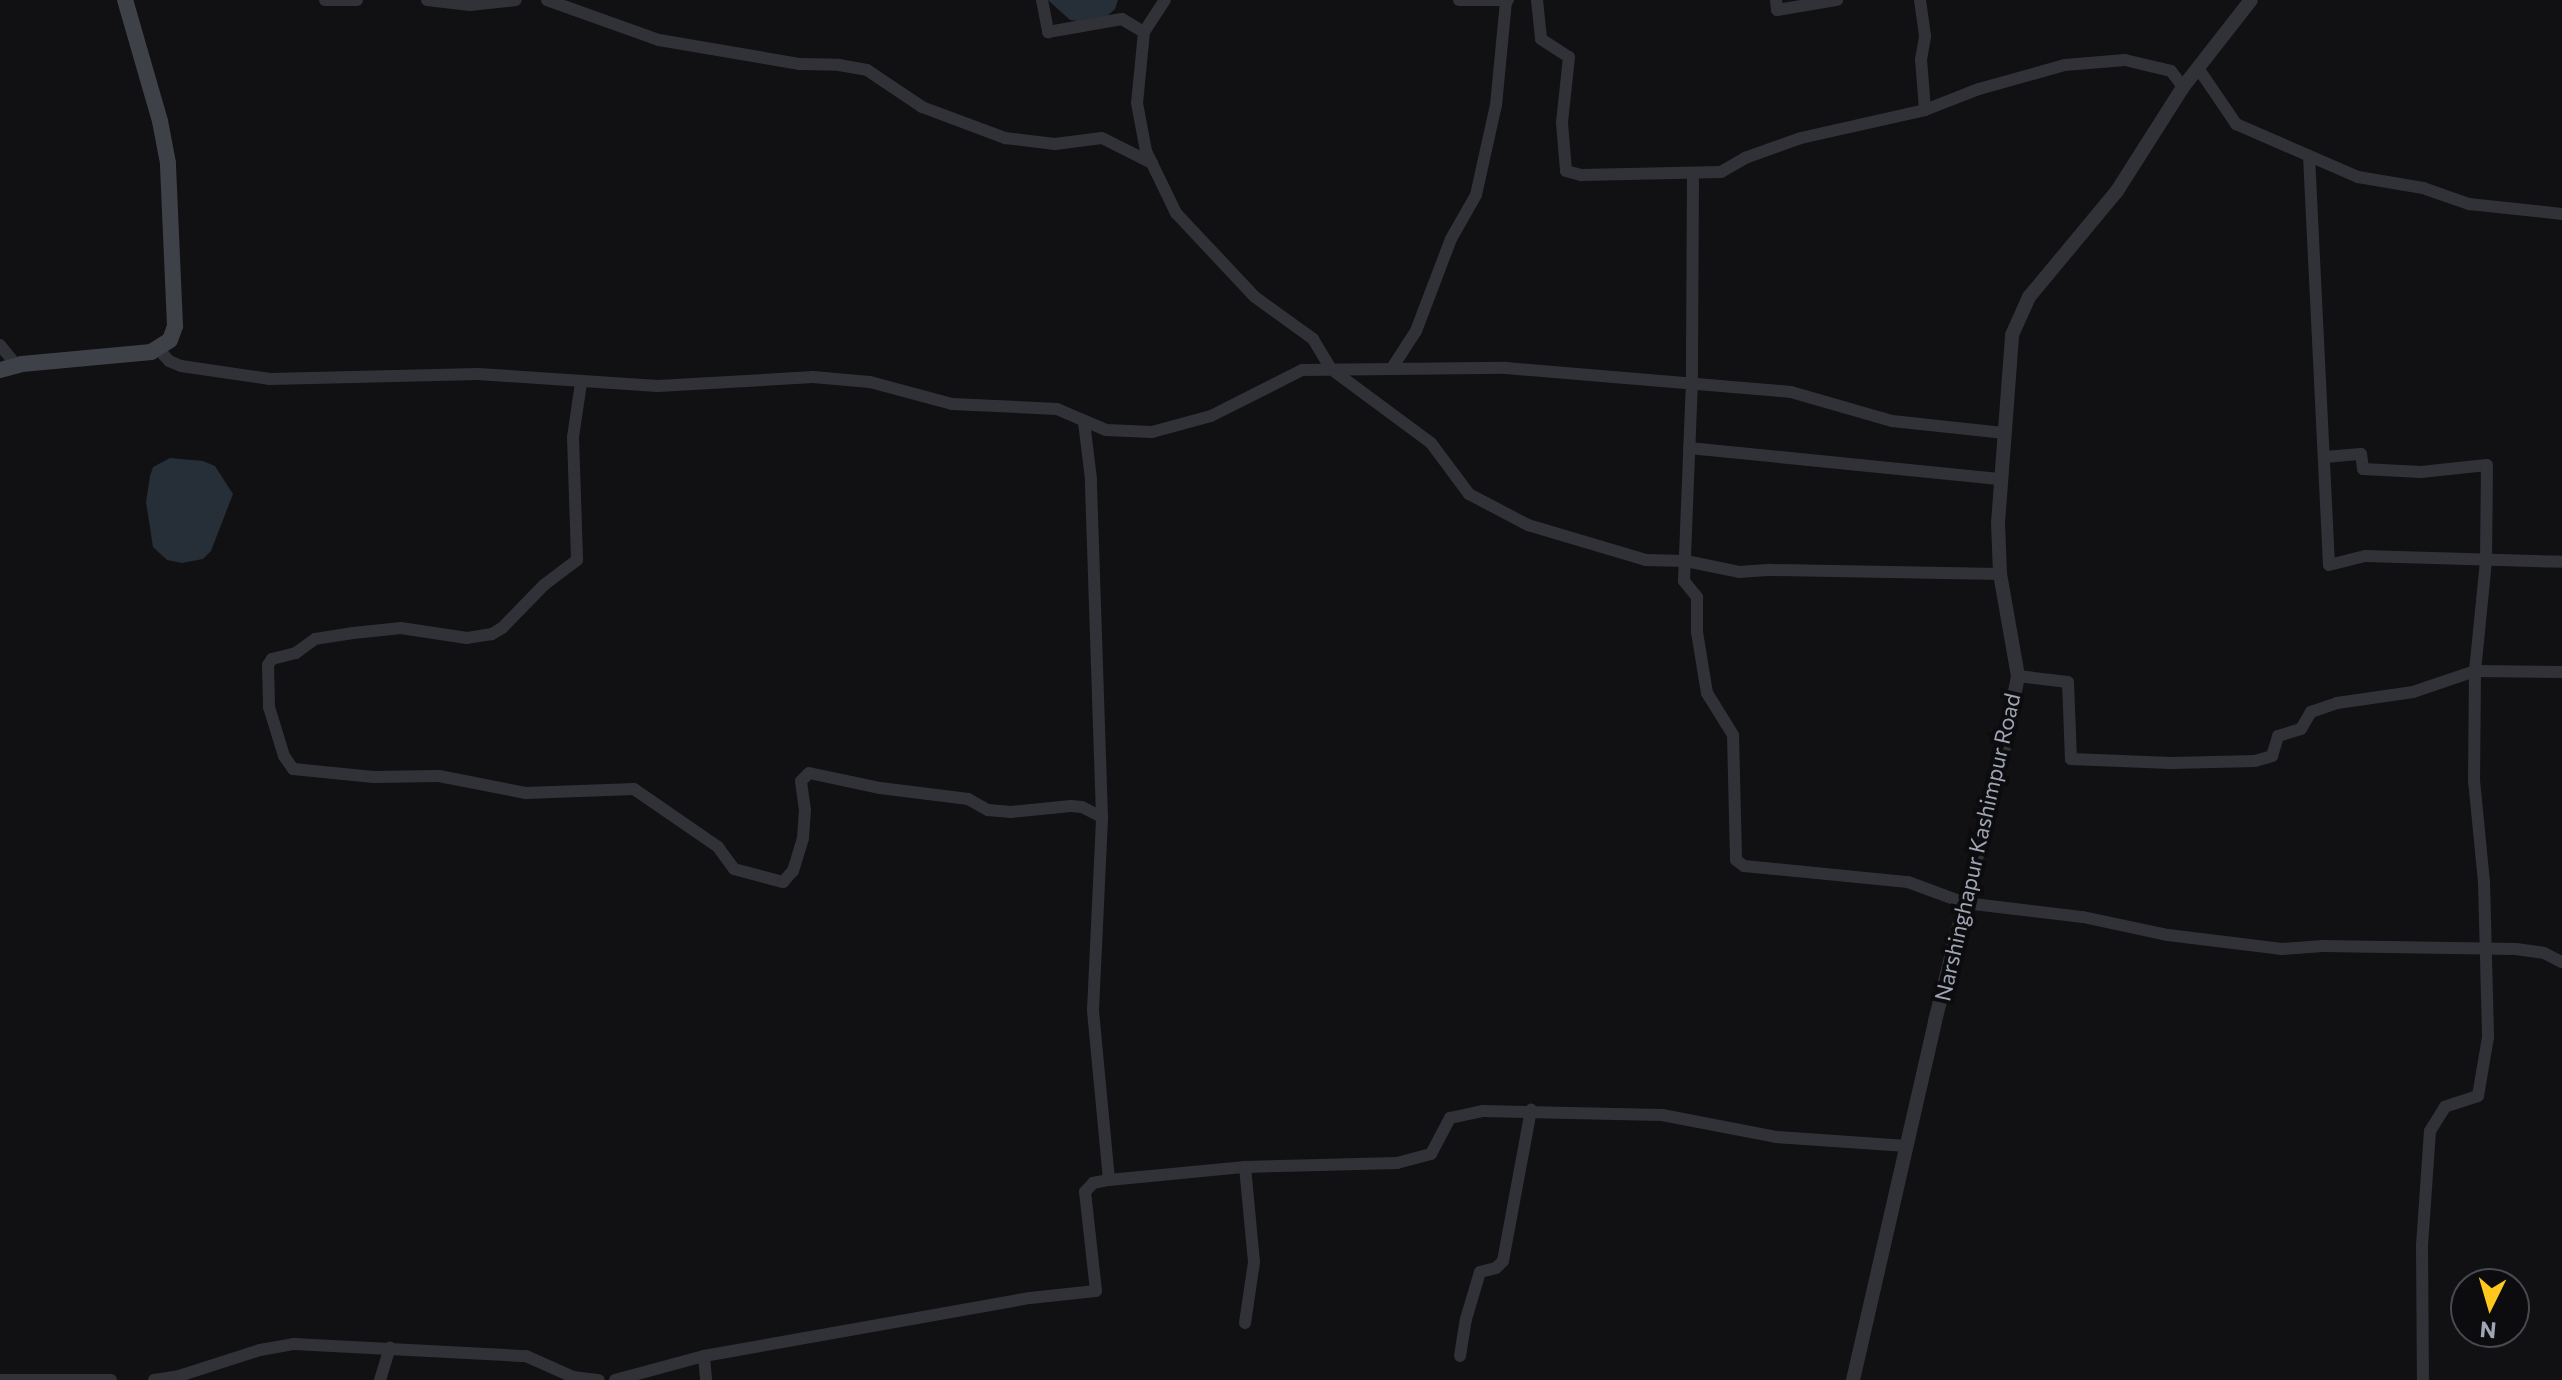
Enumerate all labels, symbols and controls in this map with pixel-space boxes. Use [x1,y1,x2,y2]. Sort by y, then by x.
street label: Narshinghapur Kashimpur Road [1929,691,2025,1003]
north arrow [2450,1268,2530,1348]
text: N [2479,1316,2497,1345]

